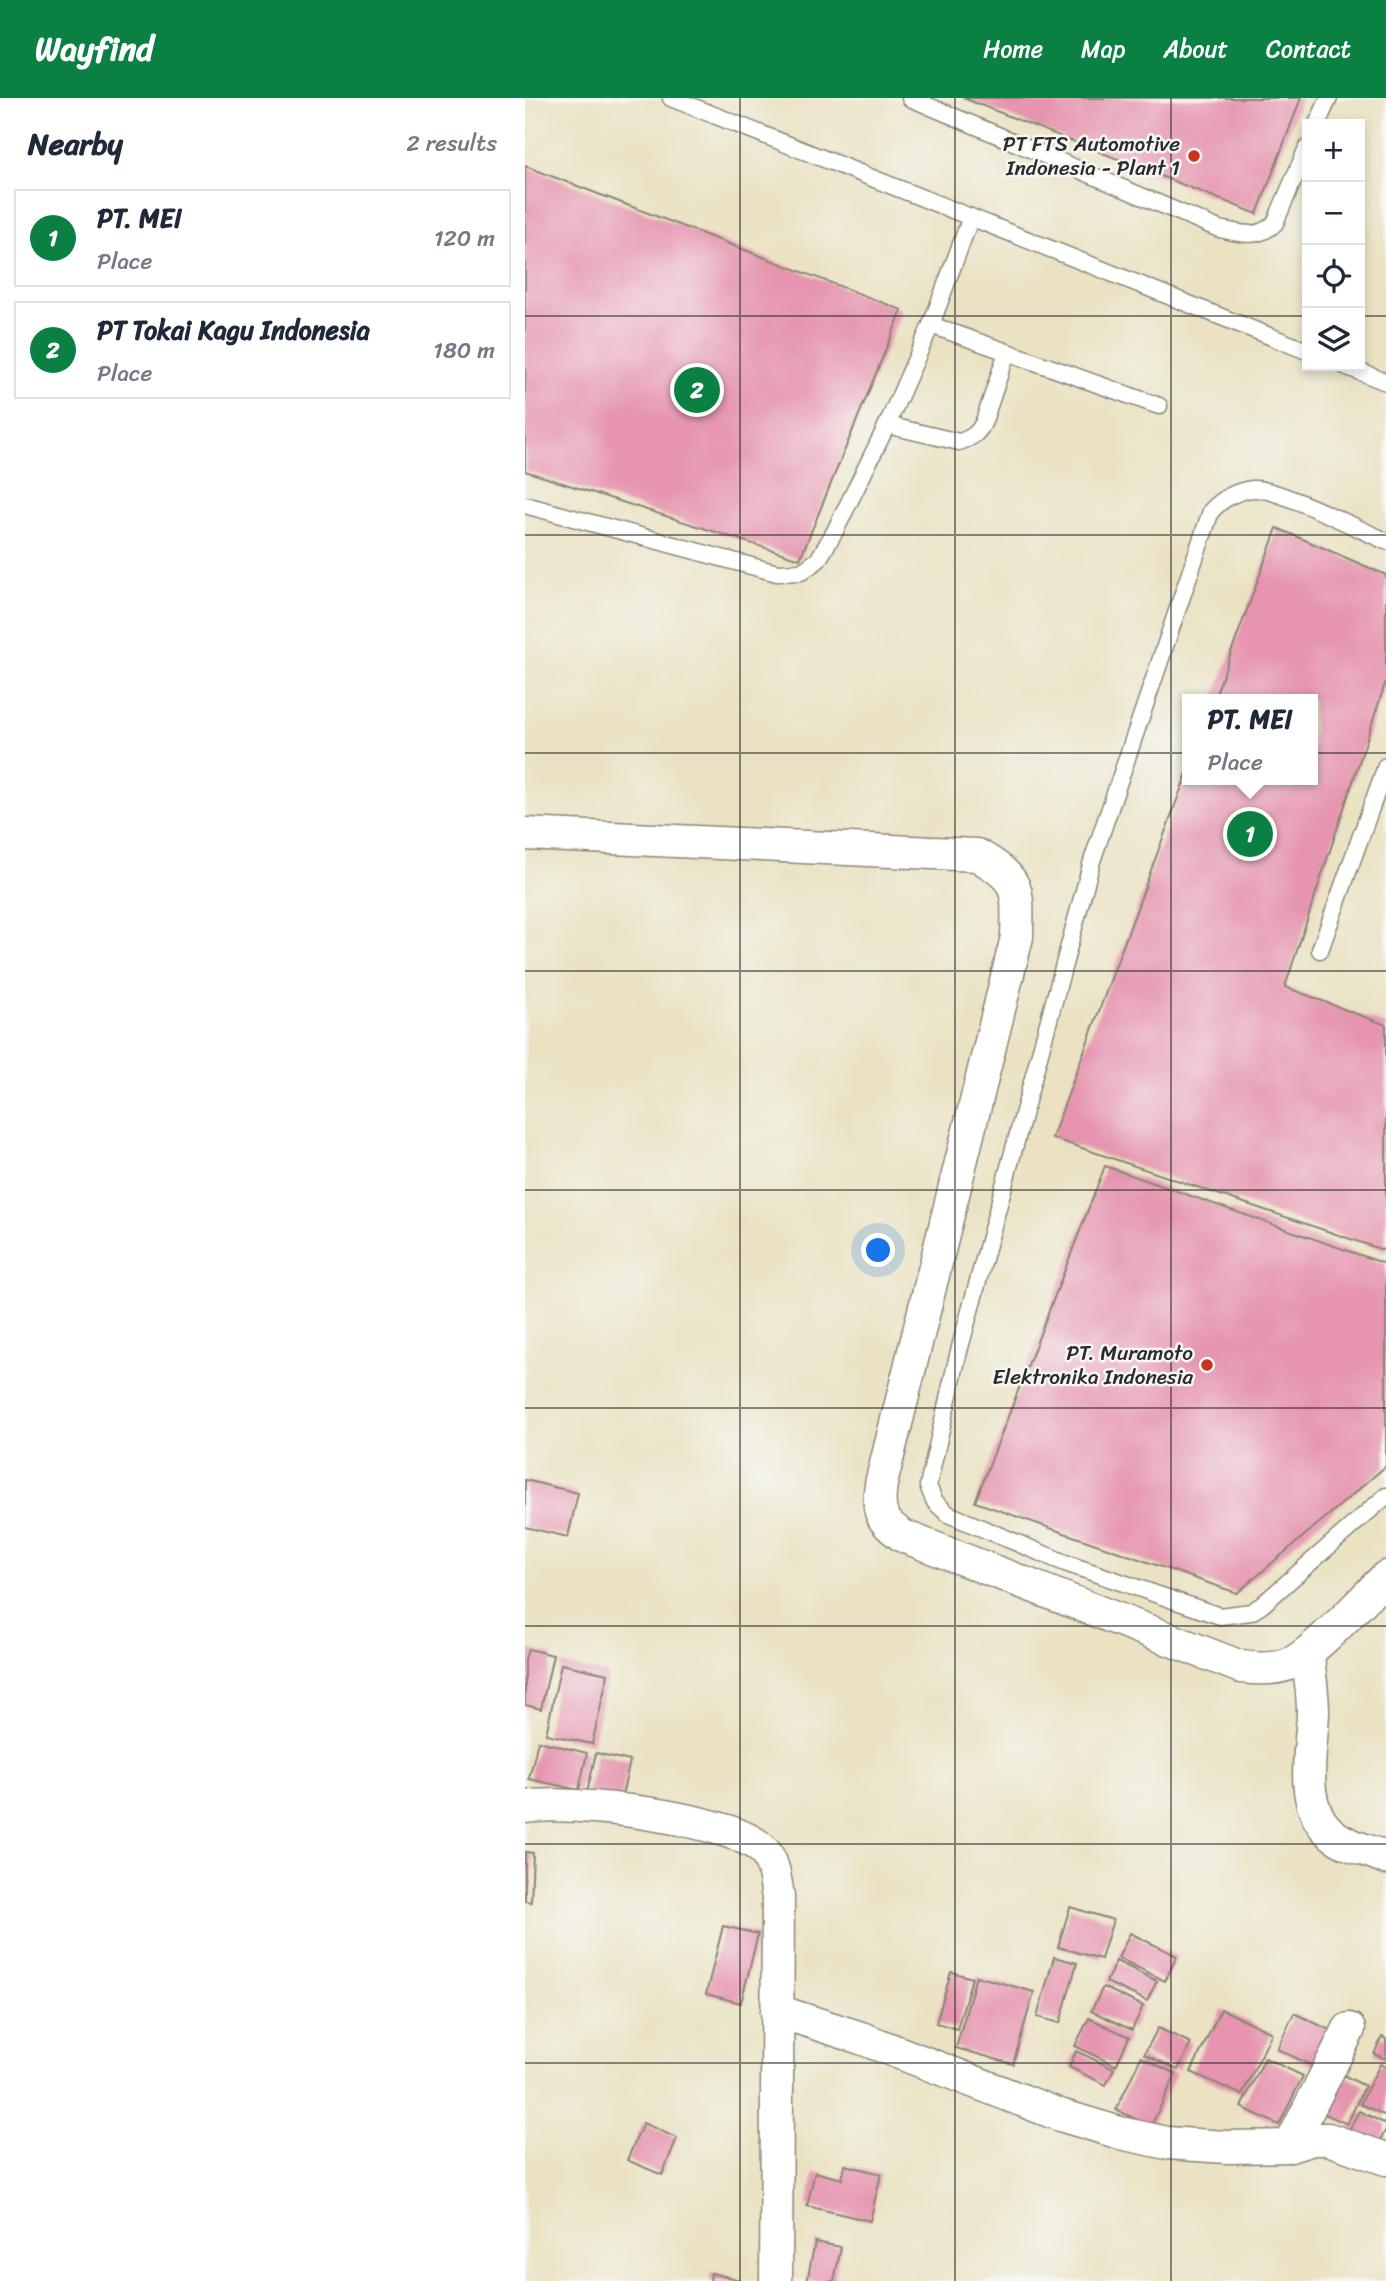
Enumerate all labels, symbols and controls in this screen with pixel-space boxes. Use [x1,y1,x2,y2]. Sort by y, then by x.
text: Wayfind [35,20,154,78]
text: Home [983,28,1043,70]
text: Map [1081,28,1125,70]
text: About [1163,28,1228,70]
text: Contact [1266,28,1351,70]
text: Nearby [28,117,123,171]
map controls [1302,119,1365,371]
button: + [1302,119,1365,182]
text: 2 results [406,123,497,164]
place label: PT FTS Automotive Indonesia - Plant 1 [1003,125,1180,187]
marker: PT FTS Automotive Indonesia - Plant 1 [1186,148,1202,164]
button: − [1302,182,1365,245]
text: PT. MEI [97,195,182,241]
text: 1 [48,218,58,259]
text: 120 m [434,218,495,259]
text: Place [97,241,152,282]
button: locate [1302,245,1365,308]
text: PT Tokai Kagu Indonesia [97,307,370,353]
button: layers [1302,308,1365,371]
text: 2 [46,330,60,371]
text: 180 m [433,330,495,371]
text: Place [97,353,152,394]
pin: 2 [674,364,720,416]
popup [1182,694,1318,785]
text: PT. MEI [1207,696,1293,742]
text: Place [1207,742,1263,783]
pin: 1 [1227,808,1273,860]
your location [861,1233,895,1267]
place label: PT. Muramoto Elektronika Indonesia [993,1334,1193,1396]
marker: PT. Muramoto Elektronika Indonesia [1199,1357,1215,1373]

